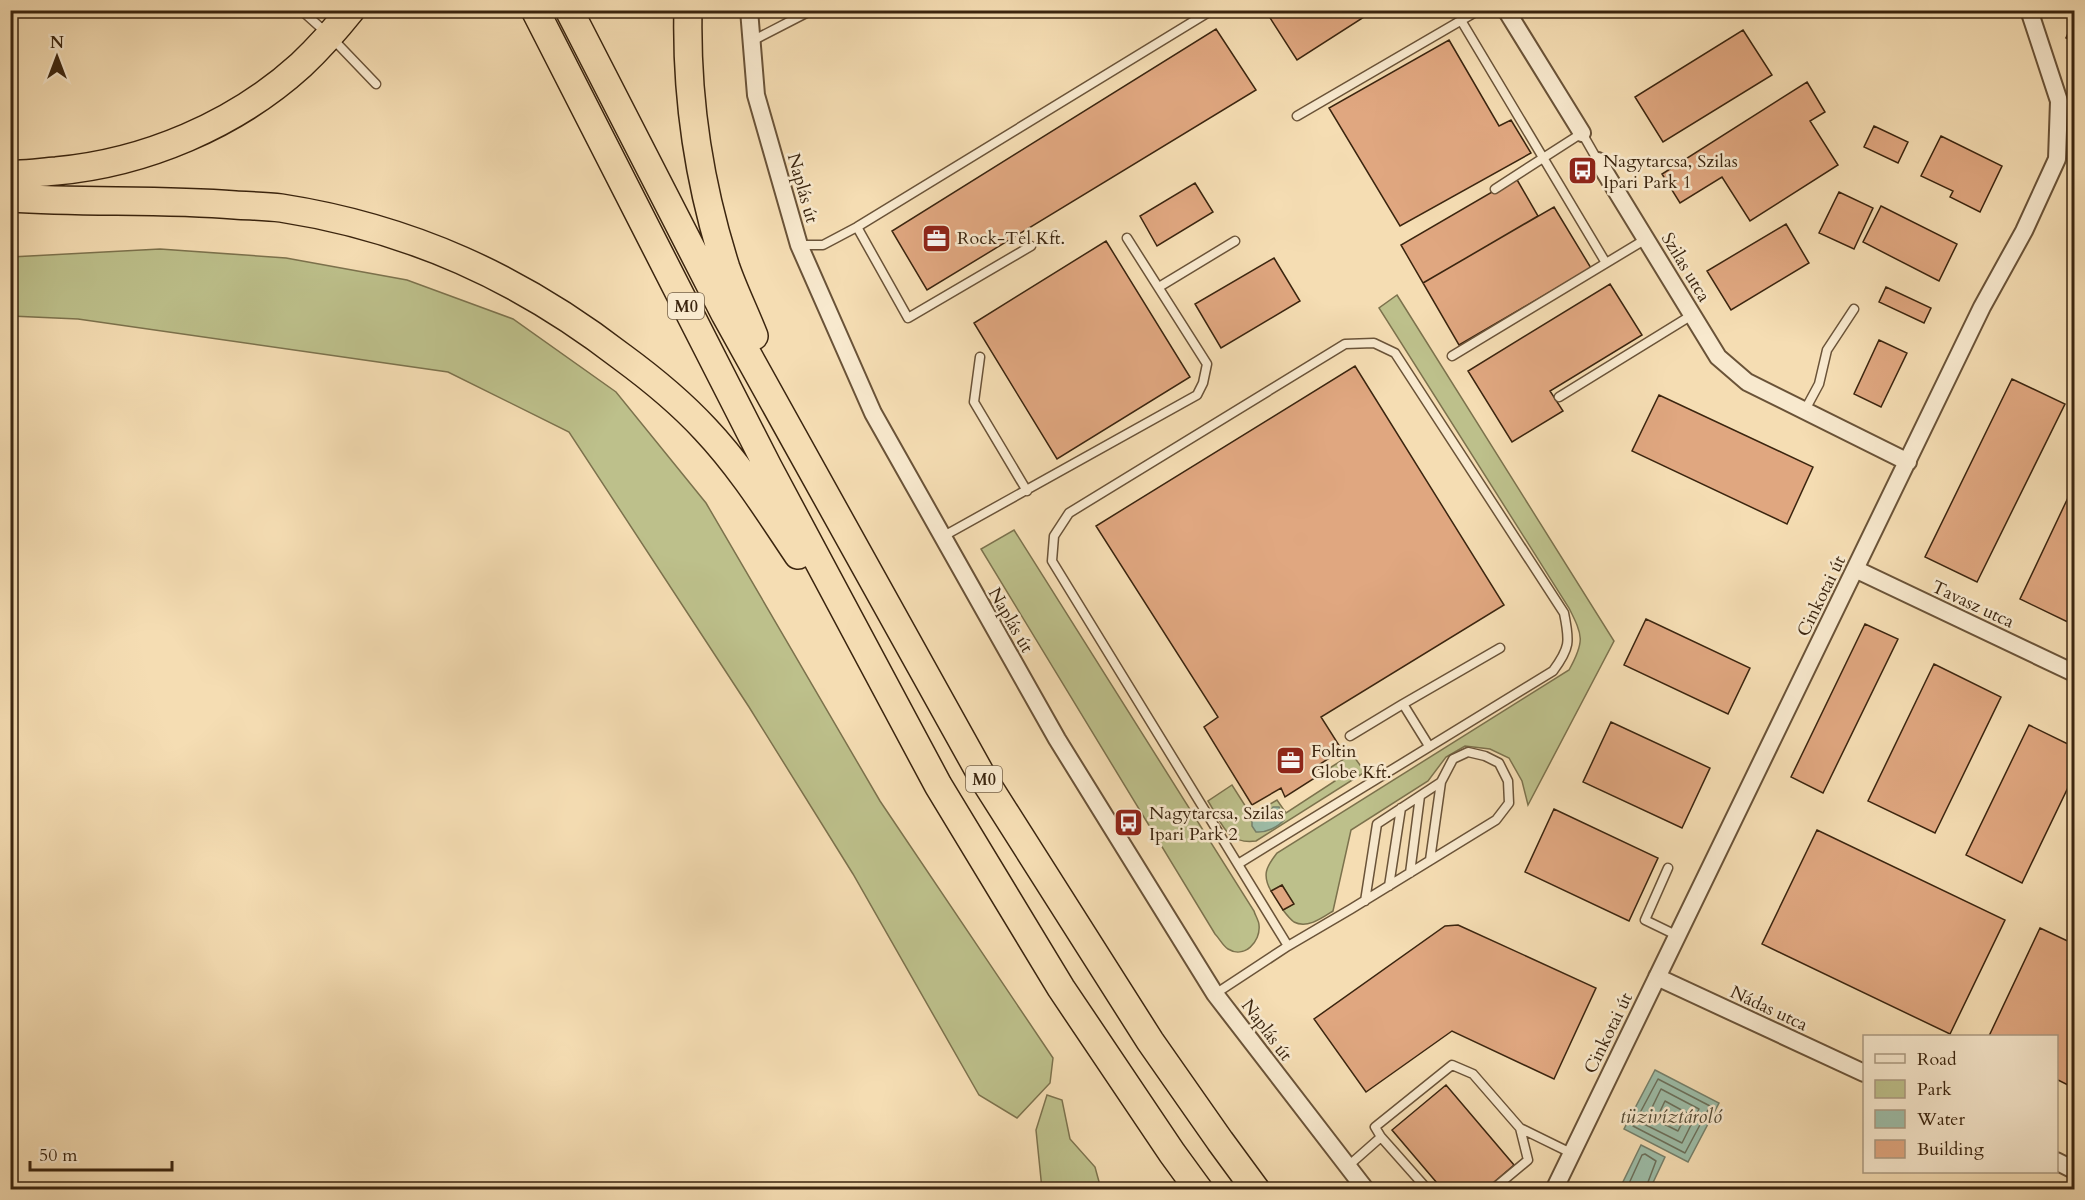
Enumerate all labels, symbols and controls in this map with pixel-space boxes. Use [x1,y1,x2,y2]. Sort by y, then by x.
north arrow [27,27,87,87]
text: N [50,32,64,54]
place label: Nagytarcsa, Szilas Ipari Park 1 [1603,149,1738,195]
street label: Naplás út [781,150,824,226]
bus stop icon: Nagytarcsa, Szilas Ipari Park 1 [1566,155,1598,187]
office icon: Rock-Tel Kft. [920,222,952,254]
place label: Rock-Tel Kft. [957,226,1065,251]
street label: Szilas utca [1655,228,1716,307]
road number: M0 [668,293,704,319]
street label: Cinkotai út [1791,551,1852,641]
street label: Tavasz utca [1927,574,2018,635]
street label: Naplás út [982,583,1039,658]
place label: Foltin Globe Kft. [1311,739,1391,785]
office icon: Foltin Globe Kft. [1274,745,1306,777]
road number: M0 [966,766,1002,792]
place label: Nagytarcsa, Szilas Ipari Park 2 [1149,801,1284,847]
bus stop icon: Nagytarcsa, Szilas Ipari Park 2 [1112,807,1144,839]
street label: Nádas utca [1726,980,1812,1037]
street label: Cinkotai út [1578,988,1639,1078]
street label: Naplás út [1235,994,1298,1067]
legend [1863,1035,2058,1173]
text: Road [1917,1047,1957,1072]
text: Park [1917,1077,1952,1102]
water label: tüzivíztároló [1620,1103,1723,1130]
text: Water [1916,1107,1966,1132]
scale bar [30,1134,172,1172]
text: Building [1917,1137,1985,1162]
text: 50 m [39,1143,78,1168]

